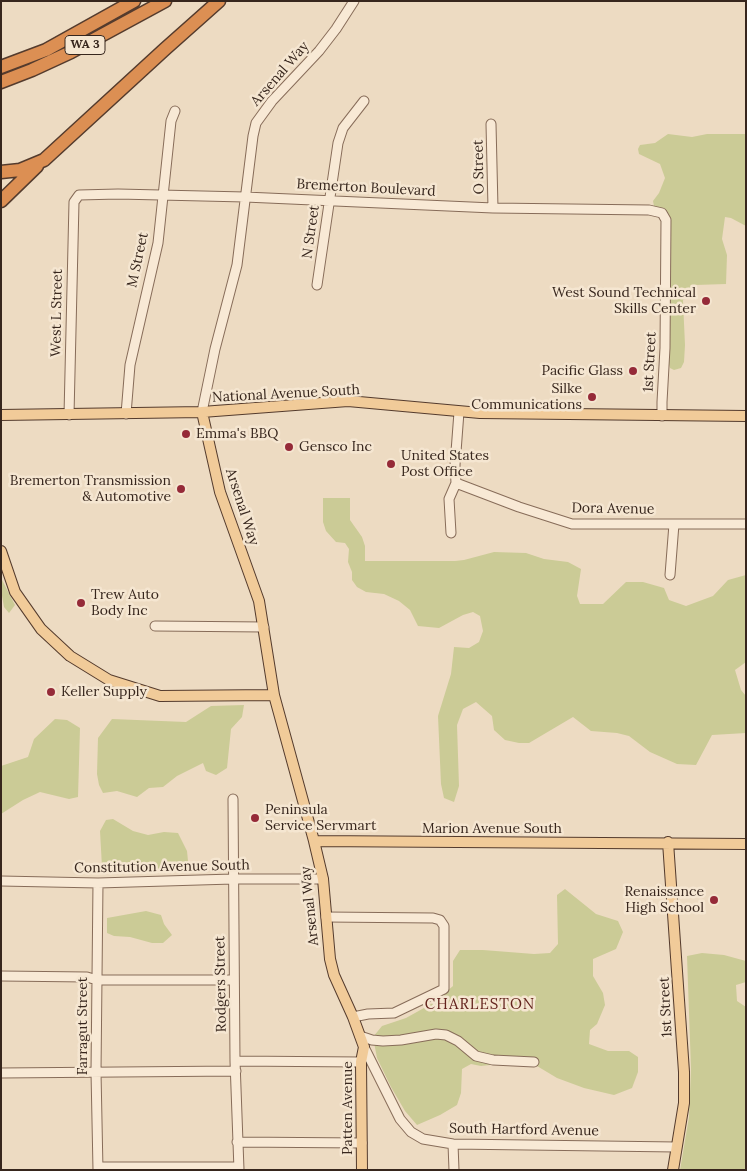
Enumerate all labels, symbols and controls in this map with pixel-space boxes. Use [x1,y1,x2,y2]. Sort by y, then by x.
road number: WA 3 [65,36,105,54]
street label: Arsenal Way [247,38,313,110]
street label: O Street [470,140,488,194]
street label: Bremerton Boulevard [296,176,436,200]
street label: N Street [299,204,323,260]
street label: M Street [124,231,152,289]
street label: West L Street [48,269,66,357]
place label: West Sound Technical Skills Center [552,285,696,318]
marker: West Sound Technical Skills Center [700,295,712,307]
street label: 1st Street [640,331,660,393]
place label: Pacific Glass [542,363,623,379]
marker: Pacific Glass [627,365,639,377]
place label: Silke Communications [471,381,582,414]
street label: National Avenue South [212,382,360,406]
marker: Silke Communications [586,391,598,403]
place label: Emma's BBQ [196,426,278,442]
marker: Emma's BBQ [180,428,192,440]
place label: Gensco Inc [299,439,372,455]
marker: Gensco Inc [283,441,295,453]
place label: United States Post Office [401,448,489,481]
marker: United States Post Office [385,458,397,470]
street label: Arsenal Way [222,466,262,548]
place label: Bremerton Transmission & Automotive [10,473,171,506]
marker: Bremerton Transmission & Automotive [175,483,187,495]
street label: Dora Avenue [571,500,655,518]
place label: Trew Auto Body Inc [91,587,159,620]
marker: Trew Auto Body Inc [75,597,87,609]
place label: Keller Supply [61,684,147,700]
marker: Keller Supply [45,686,57,698]
place label: Peninsula Service Servmart [265,802,376,834]
marker: Peninsula Service Servmart [249,812,261,824]
street label: Marion Avenue South [422,821,562,837]
street label: Constitution Avenue South [74,857,250,877]
street label: Arsenal Way [297,865,323,947]
place label: Renaissance High School [624,884,704,916]
marker: Renaissance High School [708,894,720,906]
street label: Rodgers Street [212,936,230,1032]
street label: 1st Street [656,976,676,1038]
street label: Farragut Street [75,977,91,1075]
district label: CHARLESTON [424,996,536,1014]
street label: Patten Avenue [340,1061,356,1155]
street label: South Hartford Avenue [449,1120,599,1140]

